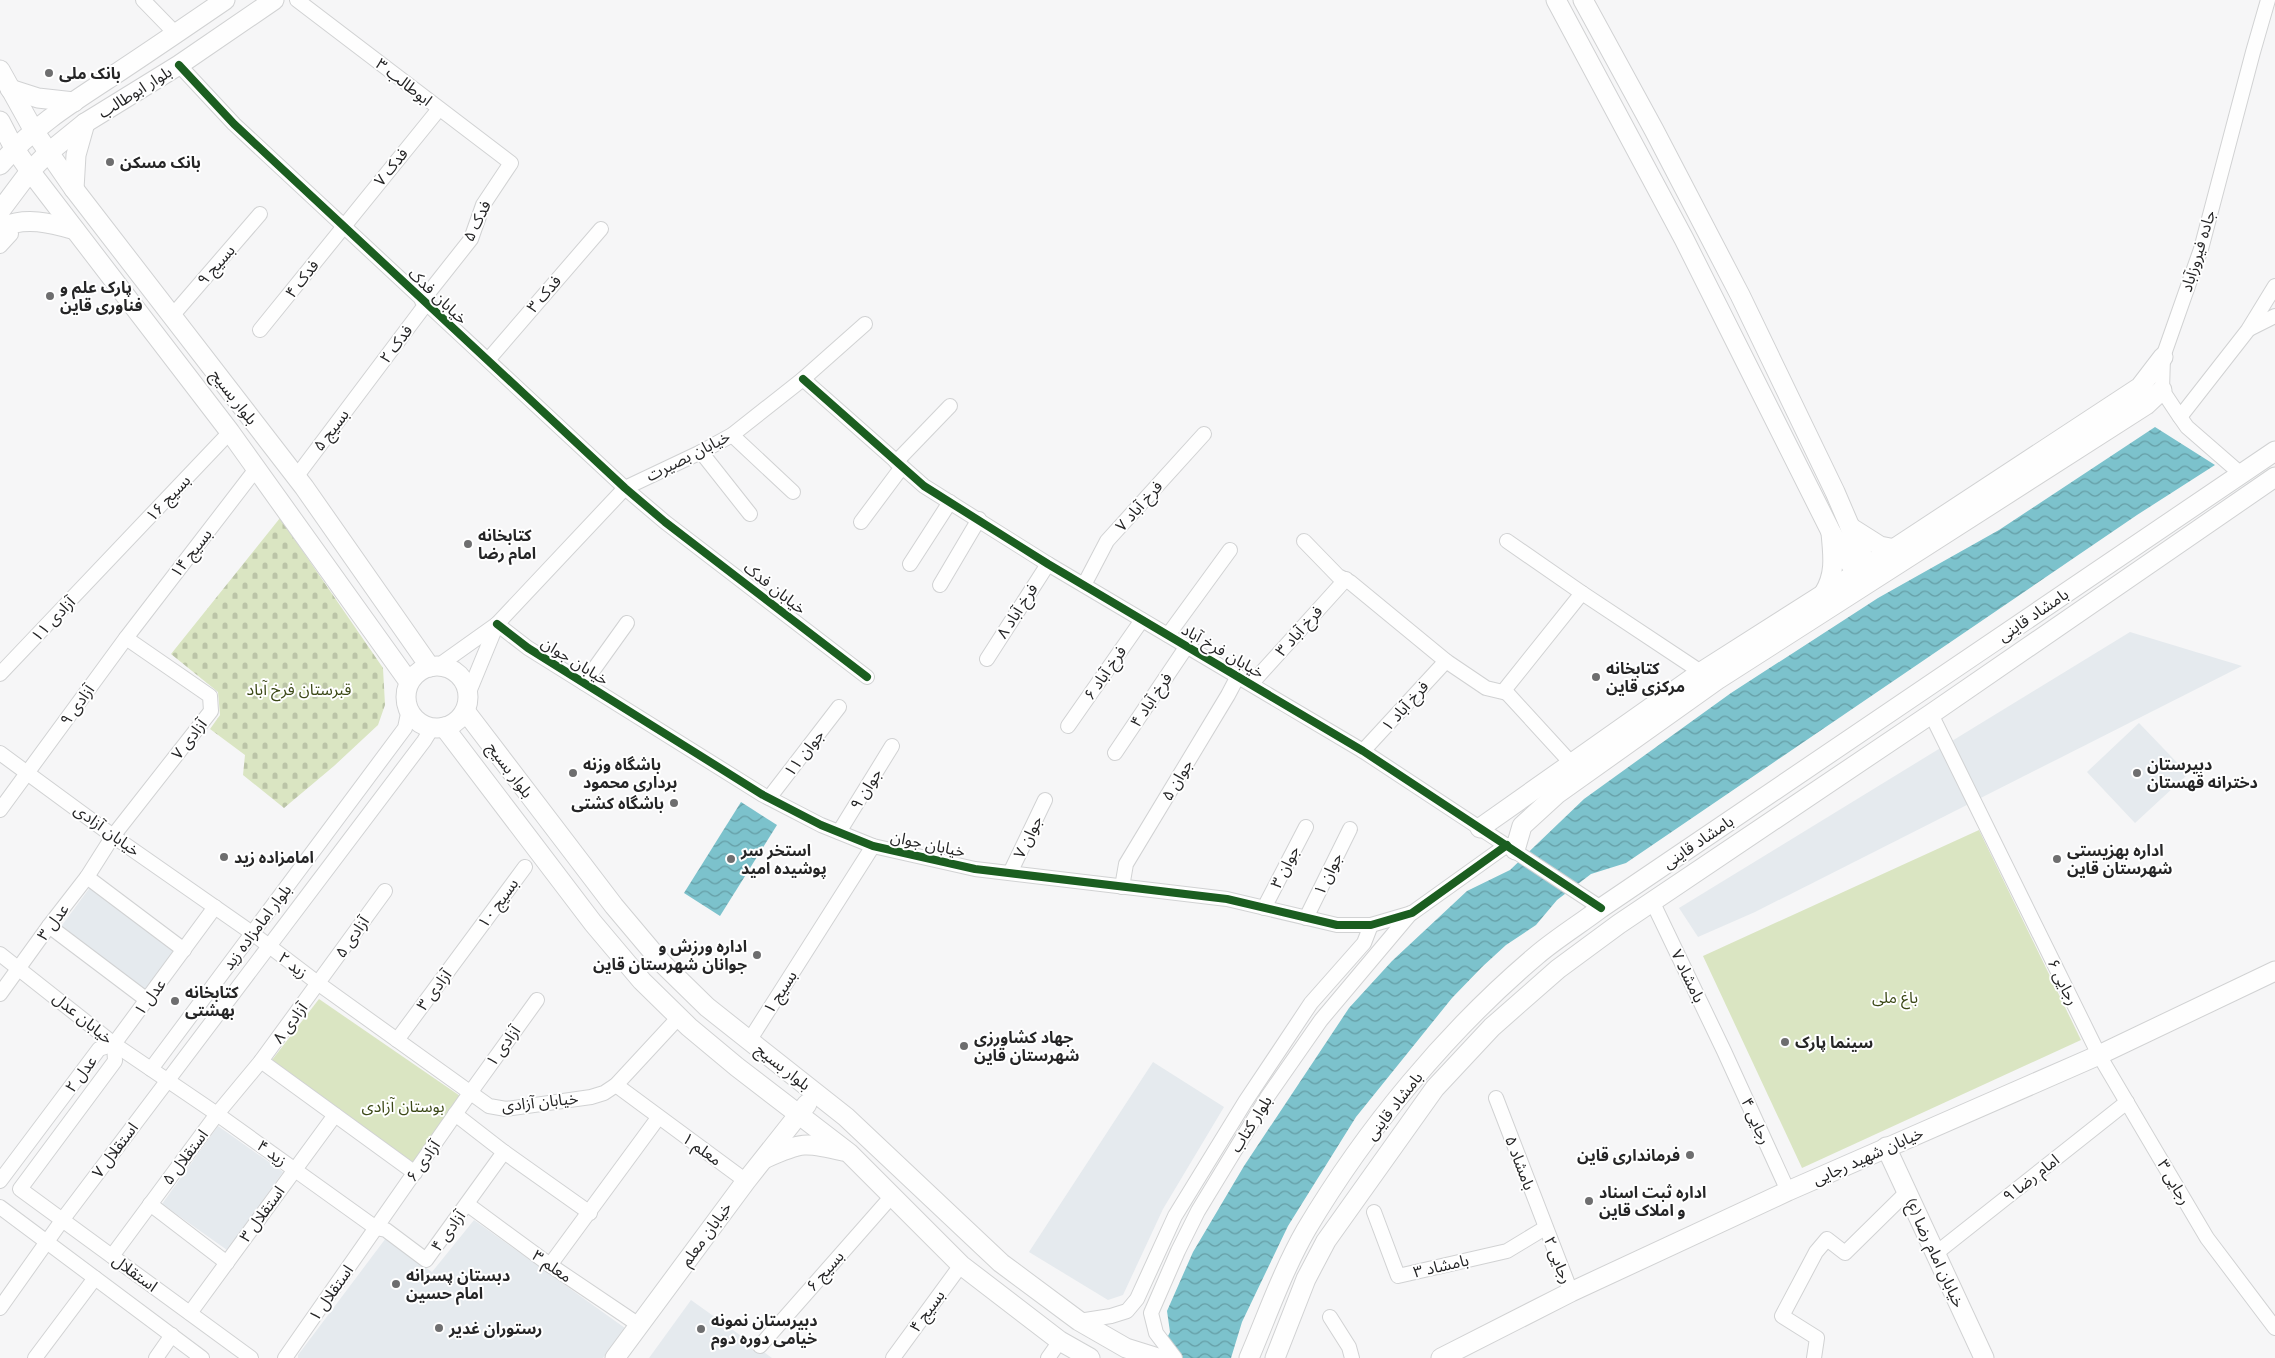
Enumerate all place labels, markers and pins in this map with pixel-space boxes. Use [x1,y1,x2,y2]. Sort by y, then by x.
place label: بانک ملی [59,64,121,83]
marker: بانک ملی [43,67,55,79]
place label: بانک مسکن [120,153,201,172]
marker: بانک مسکن [104,156,116,168]
place label: پارک علم و فناوری قاین [60,278,143,315]
marker: پارک علم و فناوری قاین [44,290,56,302]
place label: کتابخانه امام رضا [478,526,536,565]
marker: کتابخانه امام رضا [462,538,474,550]
place label: کتابخانه مرکزی قاین [1606,659,1685,696]
marker: کتابخانه مرکزی قاین [1590,671,1602,683]
place label: باشگاه وزنه برداری محمود [583,755,677,792]
place label: دبیرستان دخترانه قهستان [2147,755,2258,792]
marker: باشگاه وزنه برداری محمود [567,767,579,779]
marker: دبیرستان دخترانه قهستان [2131,767,2143,779]
place label: باشگاه کشتی [571,794,664,813]
marker: باشگاه کشتی [668,797,680,809]
place label: استخر سر پوشیده امید [740,841,827,878]
place label: اداره بهزیستی شهرستان قاین [2067,841,2172,878]
place label: امامزاده زید [234,848,314,867]
marker: امامزاده زید [218,851,230,863]
marker: استخر سر پوشیده امید [725,853,737,865]
marker: اداره بهزیستی شهرستان قاین [2051,853,2063,865]
place label: اداره ورزش و جوانان شهرستان قاین [593,937,747,974]
marker: اداره ورزش و جوانان شهرستان قاین [751,949,763,961]
place label: کتابخانه بهشتی [185,983,239,1020]
marker: کتابخانه بهشتی [169,995,181,1007]
place label: جهاد کشاورزی شهرستان قاین [974,1028,1079,1065]
place label: سینما پارک [1795,1033,1873,1052]
marker: سینما پارک [1779,1036,1791,1048]
marker: جهاد کشاورزی شهرستان قاین [958,1040,970,1052]
place label: فرمانداری قاین [1577,1146,1680,1165]
marker: فرمانداری قاین [1684,1149,1696,1161]
place label: اداره ثبت اسناد و املاک قاین [1599,1183,1706,1220]
marker: اداره ثبت اسناد و املاک قاین [1583,1195,1595,1207]
place label: دبستان پسرانه امام حسین [406,1266,510,1305]
marker: دبستان پسرانه امام حسین [390,1278,402,1290]
place label: دبیرستان نمونه خیامی دوره دوم [711,1311,818,1350]
place label: رستوران غدیر [448,1319,542,1338]
marker: رستوران غدیر [433,1322,445,1334]
marker: دبیرستان نمونه خیامی دوره دوم [695,1323,707,1335]

